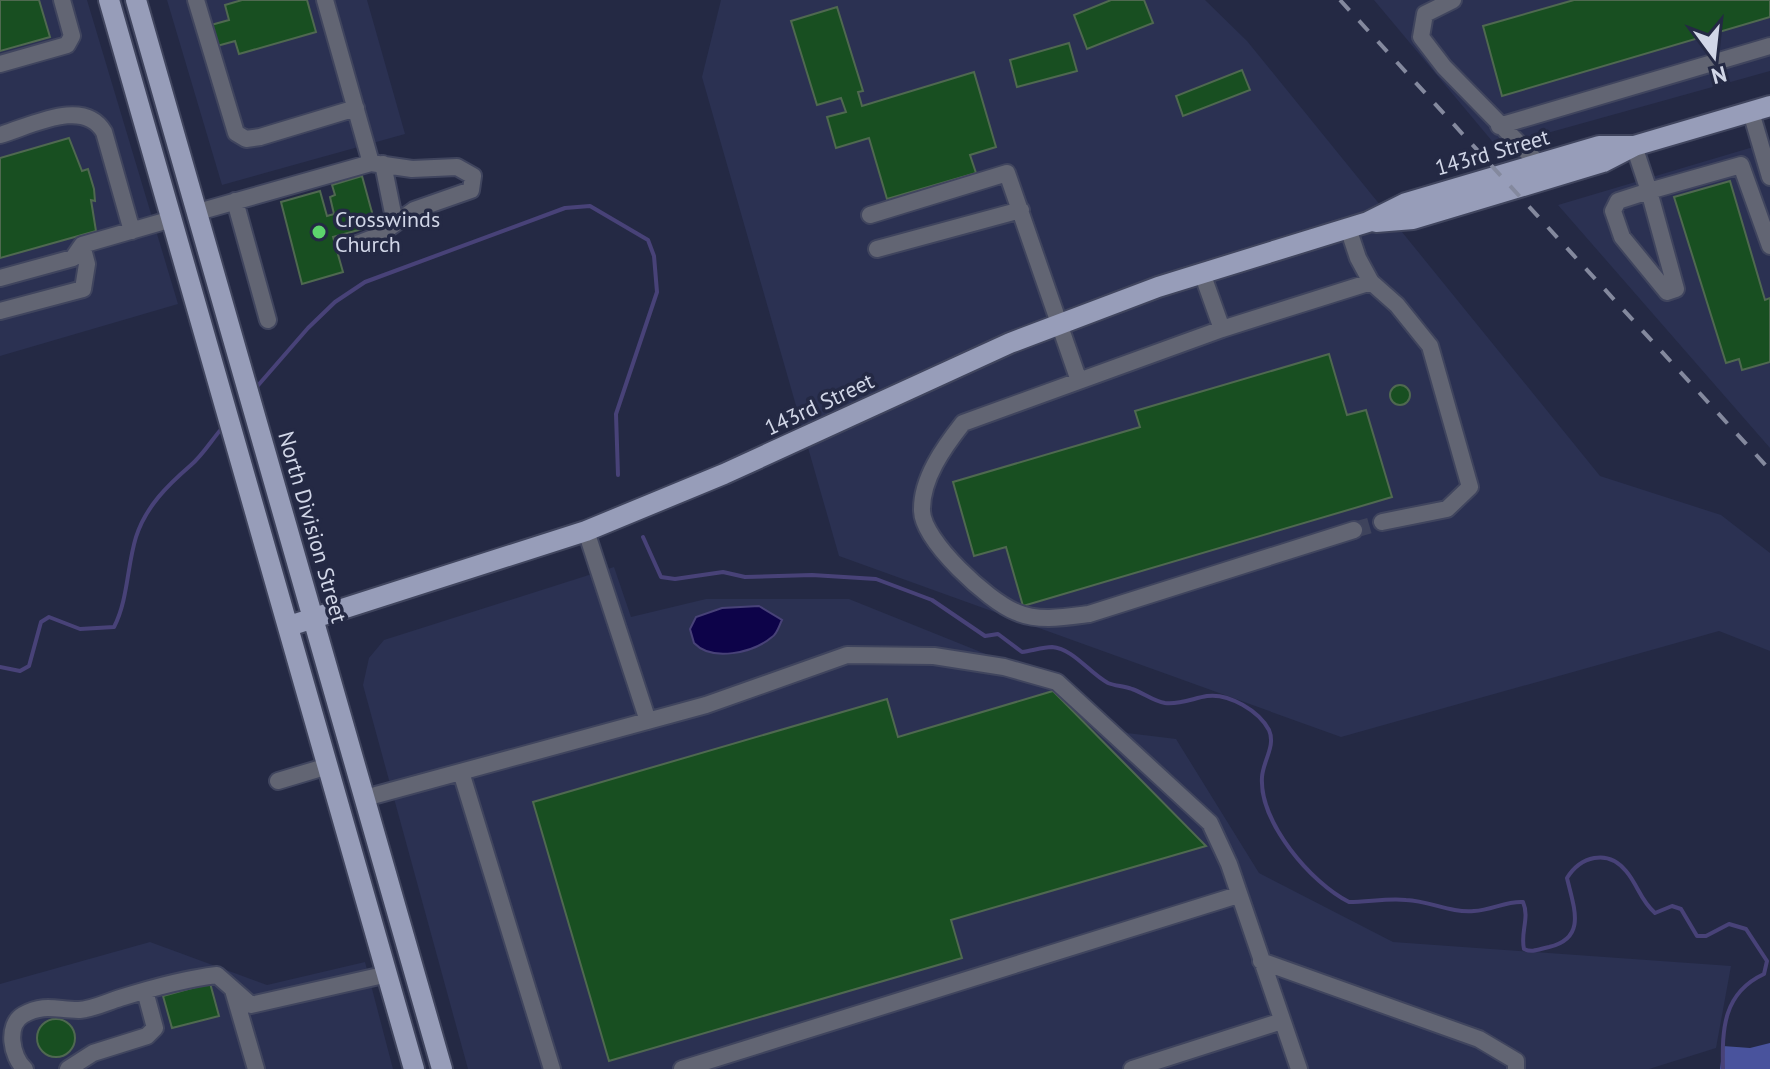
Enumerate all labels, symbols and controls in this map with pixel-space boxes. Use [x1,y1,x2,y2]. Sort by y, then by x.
north arrow [1674,16,1754,96]
text: N [1709,60,1730,91]
street label: 143rd Street [1432,122,1553,182]
place label: Crosswinds Church [335,205,440,258]
marker: Crosswinds Church [310,223,328,241]
street label: 143rd Street [760,366,879,441]
street label: North Division Street [272,428,354,627]

